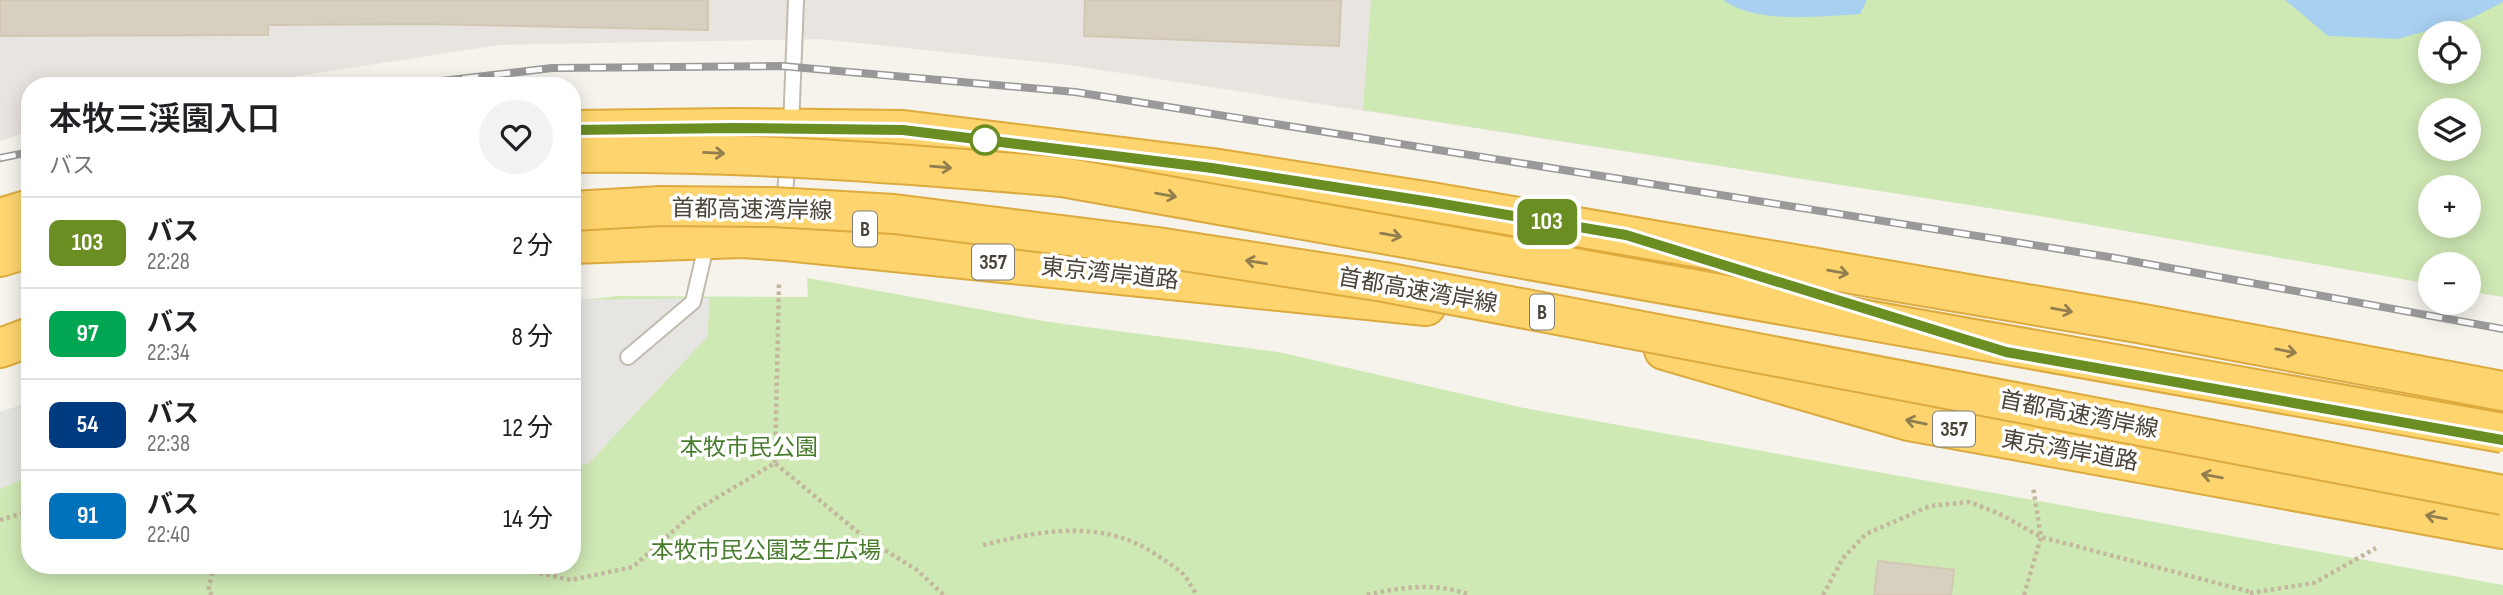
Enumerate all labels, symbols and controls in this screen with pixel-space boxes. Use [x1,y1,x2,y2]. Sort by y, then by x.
map controls [2418,21,2481,315]
button: locate [2418,21,2481,84]
button: layers [2418,98,2481,161]
text: 本牧三渓園入口 [49,100,280,140]
button: heart [479,100,553,174]
unlabelled marker [970,125,1000,155]
one-way arrow [702,147,725,160]
text: バス [49,152,95,180]
one-way arrow [929,160,952,173]
button: + [2418,175,2481,238]
one-way arrow [1155,189,1177,203]
street label: 首都高速湾岸線 [671,195,833,225]
line badge: 103 [1507,199,1587,245]
text: 103 [1531,207,1563,236]
road number: B [853,212,877,246]
text: バス [147,217,199,248]
text: 103 [72,228,103,257]
one-way arrow [1379,228,1402,242]
text: 2 分 [512,231,553,262]
road number: 357 [972,244,1014,280]
text: 22:28 [147,248,190,276]
button: − [2418,252,2481,315]
street label: 東京湾岸道路 [1040,253,1180,295]
one-way arrow [1245,255,1268,268]
street label: 首都高速湾岸線 [1336,263,1500,319]
one-way arrow [1826,266,1849,279]
road number: B [1530,294,1554,330]
one-way arrow [2051,304,2073,317]
text: バス [147,308,199,339]
text: 97 [77,319,98,348]
text: 8 分 [511,322,553,353]
text: 22:34 [147,339,190,367]
one-way arrow [2274,344,2297,358]
street label: 首都高速湾岸線 [1997,386,2161,444]
text: バス [147,399,199,430]
text: 54 [77,410,98,439]
road number: 357 [1933,412,1975,446]
text: 12 分 [503,413,553,444]
one-way arrow [1905,414,1928,428]
street label: 東京湾岸道路 [1999,425,2140,477]
text: 22:38 [147,430,190,458]
park label: 本牧市民公園 [680,434,818,462]
one-way arrow [2201,469,2224,482]
text: バス [147,490,199,521]
text: 91 [77,501,98,530]
text: 14 分 [503,504,553,535]
one-way arrow [2425,510,2448,523]
text: 22:40 [147,521,190,549]
park label: 本牧市民公園芝生広場 [651,537,881,565]

